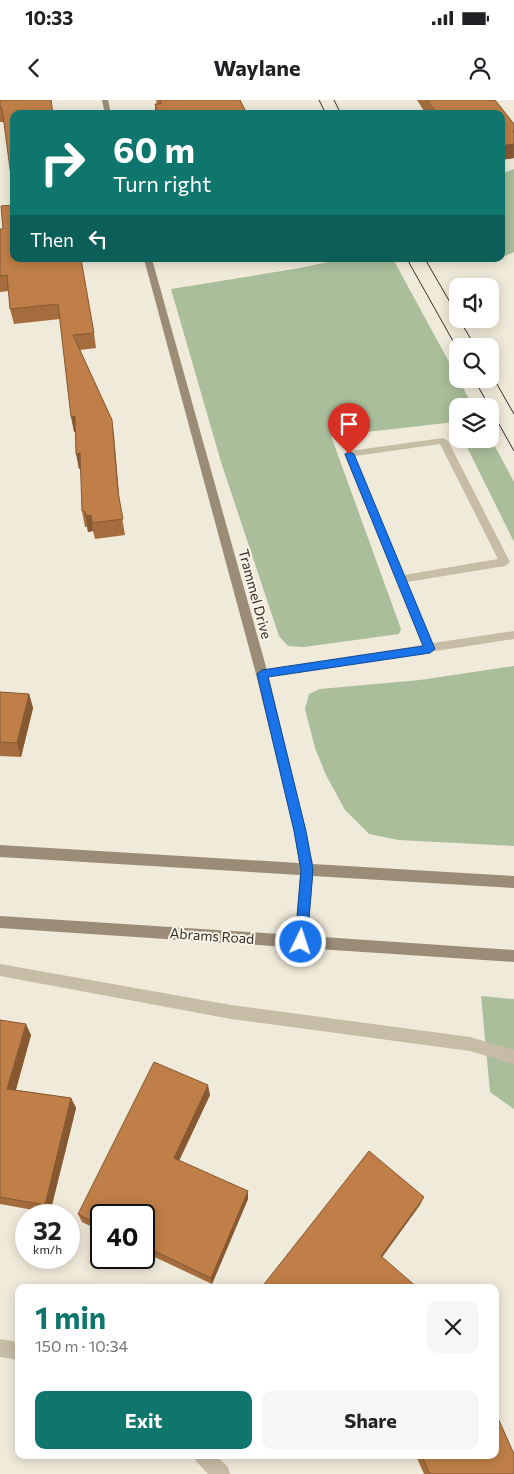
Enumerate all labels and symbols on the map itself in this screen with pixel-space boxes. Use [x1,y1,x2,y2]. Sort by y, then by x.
pin [328,403,370,454]
street label: Trammel Drive [235,547,276,641]
position arrow [274,915,326,967]
street label: Abrams Road [169,924,255,947]
speed limit sign: 40 [90,1204,155,1269]

